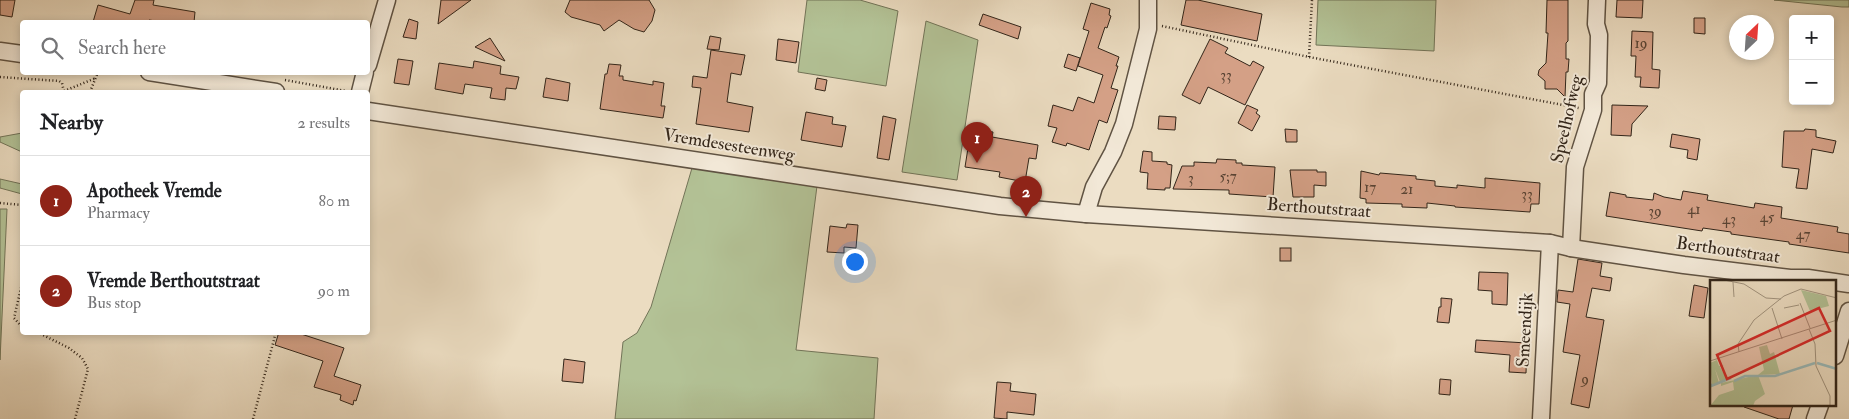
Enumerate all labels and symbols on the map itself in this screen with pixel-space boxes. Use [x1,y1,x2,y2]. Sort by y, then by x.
north arrow [1729,15,1774,60]
house number: 19 [1635,34,1647,53]
house number: 33 [1220,66,1232,85]
street label: Speelhofweg [1546,71,1589,165]
pin: 1 [961,122,993,163]
street label: Vremdesesteenweg [662,123,798,167]
house number: 5;7 [1219,167,1237,186]
house number: 3 [1188,169,1194,188]
pin: 2 [1010,176,1042,217]
house number: 17 [1364,178,1376,197]
house number: 21 [1401,180,1413,199]
house number: 33 [1521,185,1533,204]
street label: Berthoutstraat [1266,193,1372,223]
house number: 41 [1687,200,1701,219]
house number: 39 [1648,202,1662,221]
house number: 45 [1760,208,1775,227]
house number: 43 [1722,210,1736,229]
house number: 47 [1796,225,1810,244]
street label: Berthoutstraat [1675,231,1781,269]
your location [842,249,868,275]
inset map [1710,280,1836,406]
street label: Smeendijk [1512,292,1538,368]
house number: 9 [1580,370,1589,389]

